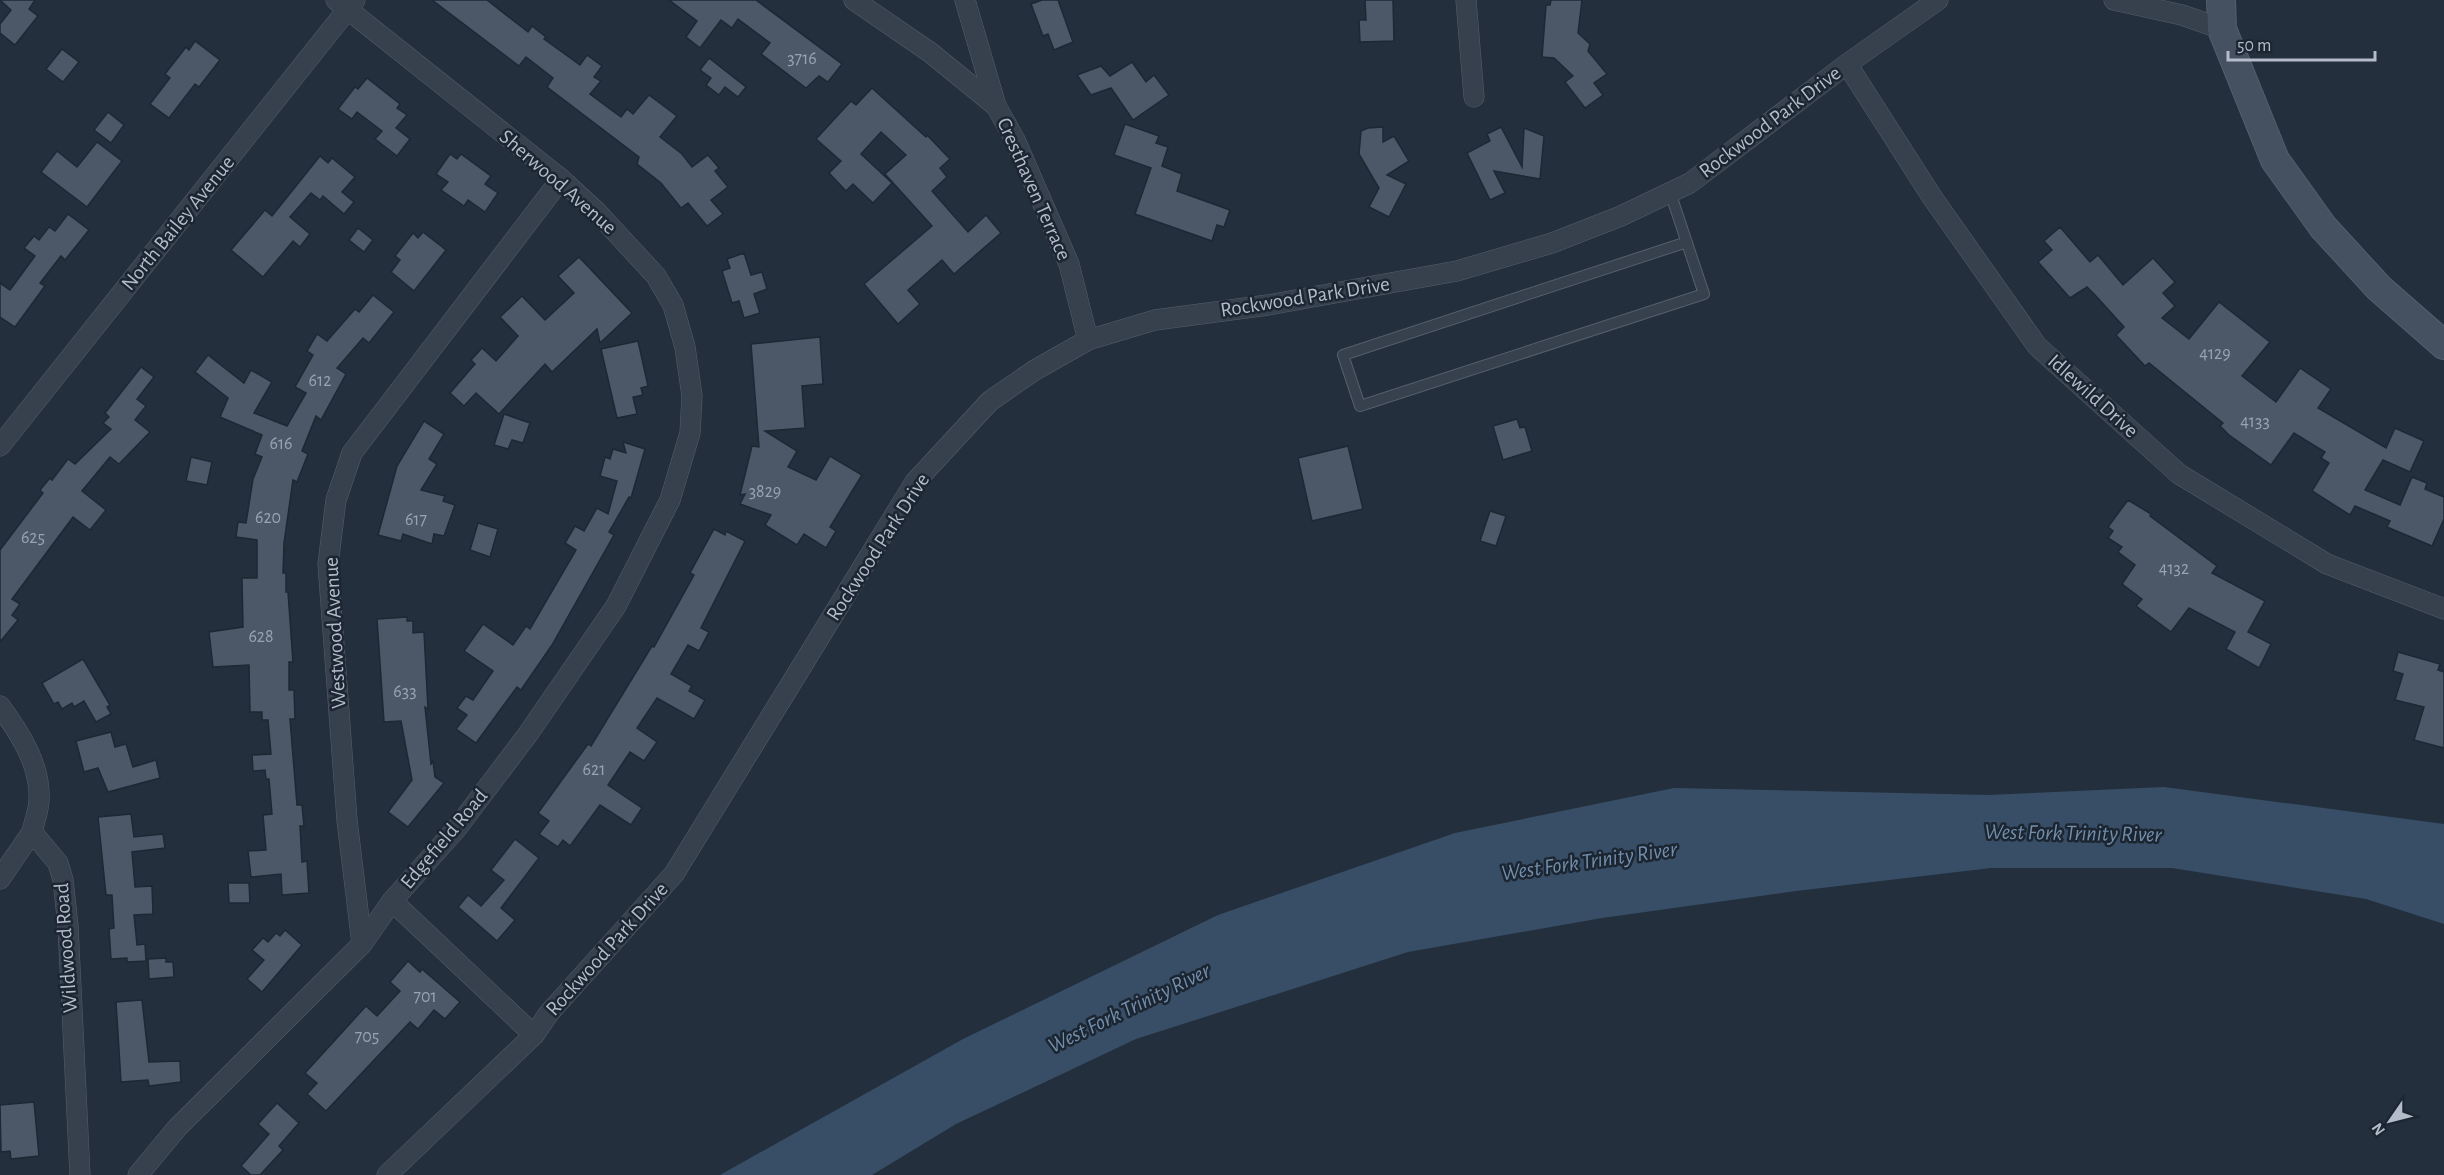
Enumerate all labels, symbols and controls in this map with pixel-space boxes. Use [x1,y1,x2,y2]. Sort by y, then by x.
scale bar [2228,24,2375,62]
text: 50 m [2237,37,2271,55]
house number: 3716 [787,50,817,68]
street label: Rockwood Park Drive [1695,62,1845,182]
street label: Cresthaven Terrace [993,115,1075,263]
street label: Sherwood Avenue [495,126,621,238]
street label: North Bailey Avenue [117,152,239,294]
street label: Rockwood Park Drive [1219,273,1391,321]
house number: 4129 [2199,345,2231,363]
street label: Idlewild Drive [2044,350,2142,442]
house number: 612 [309,372,331,390]
house number: 4133 [2240,413,2270,431]
house number: 616 [269,435,293,453]
street label: Rockwood Park Drive [823,470,933,624]
house number: 3829 [749,483,781,501]
house number: 620 [255,509,281,527]
house number: 617 [405,511,427,529]
house number: 625 [21,529,45,547]
street label: Westwood Avenue [321,557,349,709]
house number: 4132 [2159,560,2189,578]
house number: 628 [248,628,274,646]
house number: 633 [393,683,417,701]
house number: 621 [583,761,605,779]
street label: Edgefield Road [396,785,492,893]
water label: West Fork Trinity River [1984,820,2163,846]
water label: West Fork Trinity River [1500,838,1679,884]
street label: Rockwood Park Drive [542,878,672,1020]
street label: Wildwood Road [51,882,81,1014]
water label: West Fork Trinity River [1045,959,1214,1057]
house number: 701 [413,988,437,1006]
house number: 705 [355,1028,379,1046]
north arrow [2360,1091,2420,1151]
text: N [2369,1120,2388,1138]

